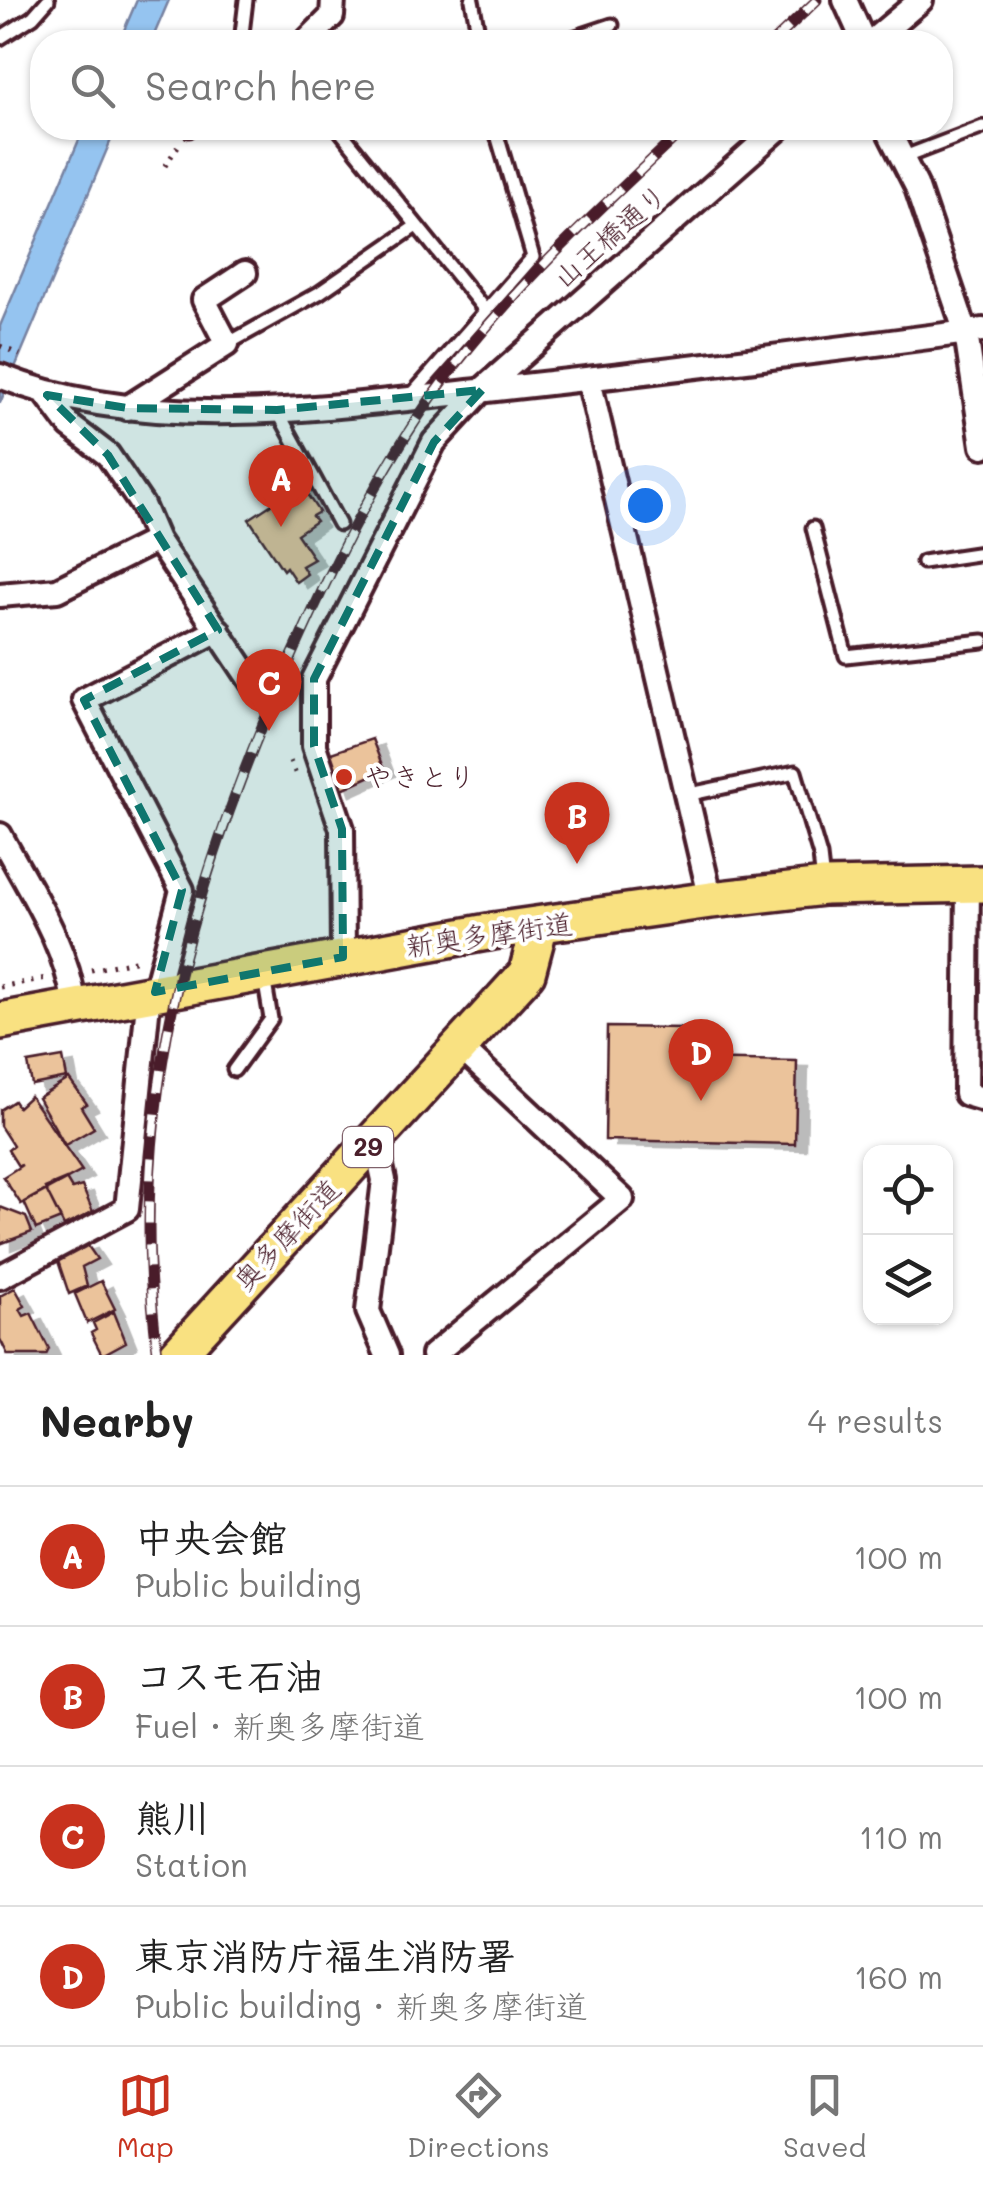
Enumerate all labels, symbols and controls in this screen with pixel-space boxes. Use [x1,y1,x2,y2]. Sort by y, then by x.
search box [30,30,953,140]
icon: search [65,58,120,113]
text: Search here [145,60,376,110]
street label: 山王橋通り [545,176,674,295]
pin: A [248,444,314,527]
your location [620,480,671,531]
pin: C [236,648,302,731]
place label: やきとり [364,758,476,794]
marker: やきとり [333,766,355,788]
pin: B [544,782,610,864]
street label: 新奥多摩街道 [403,904,575,964]
pin: D [668,1018,734,1101]
road number: 29 [343,1127,393,1167]
map controls [863,1145,953,1325]
button: locate [863,1145,953,1235]
street label: 奥多摩街道 [225,1171,347,1298]
button: layers [863,1235,953,1325]
text: Nearby [40,1393,194,1448]
text: 4 results [807,1399,943,1441]
text: 中央会館 [135,1512,287,1562]
text: A [61,1535,84,1577]
text: 100 m [853,1535,943,1577]
text: Public building [135,1563,361,1605]
text: コスモ石油 [135,1650,323,1700]
text: B [62,1675,83,1717]
text: 100 m [853,1675,943,1717]
text: Fuel · 新奥多摩街道 [135,1704,425,1746]
text: 熊川 [135,1792,211,1842]
text: C [61,1815,84,1857]
text: 110 m [859,1815,943,1857]
text: Station [135,1843,248,1885]
text: 東京消防庁福生消防署 [135,1930,515,1980]
text: D [61,1955,84,1997]
text: 160 m [854,1955,943,1997]
text: Public building · 新奥多摩街道 [135,1984,588,2026]
tab: Map [117,2068,174,2164]
tab: Directions [407,2068,550,2164]
tab: Saved [783,2068,866,2164]

